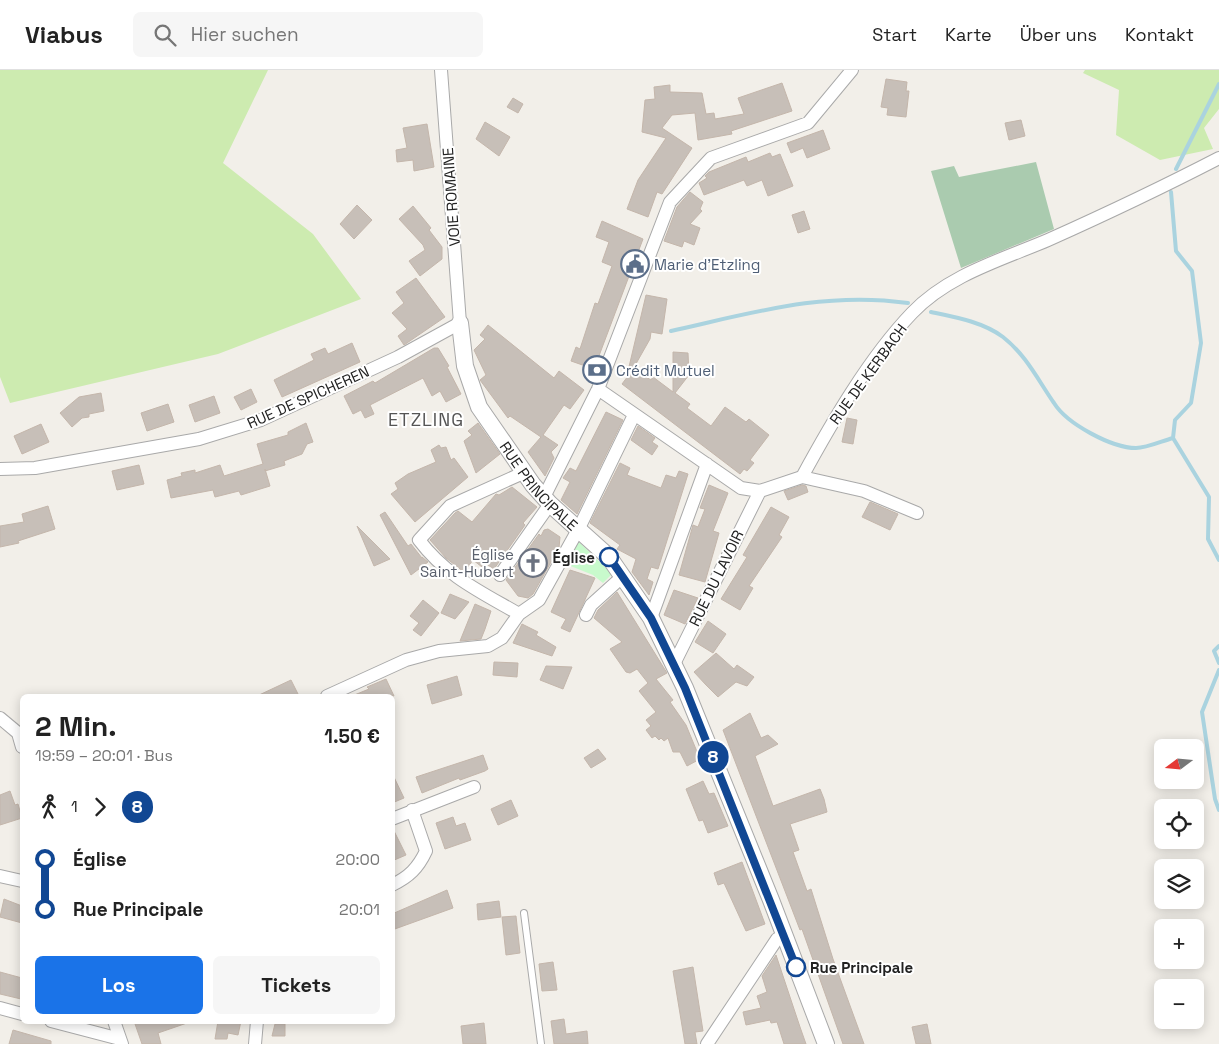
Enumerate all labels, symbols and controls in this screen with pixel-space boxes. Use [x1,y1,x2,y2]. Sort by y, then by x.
search box [133,12,483,57]
text: Viabus [25,19,103,50]
icon: search [151,21,179,49]
text: Hier suchen [191,22,299,47]
text: Start [872,23,917,46]
text: Karte [945,23,992,46]
text: Über uns [1020,23,1097,46]
text: Kontakt [1125,23,1194,46]
street label: VOIE ROMAINE [438,147,464,247]
public building icon: Marie d'Etzling [620,249,650,279]
place label: Marie d'Etzling [654,255,760,274]
street label: RUE DE KERBACH [825,320,911,428]
bank icon: Crédit Mutuel [582,355,612,385]
place label: Crédit Mutuel [616,361,715,380]
street label: RUE DE SPICHEREN [244,362,372,432]
district label: ETZLING [388,408,464,431]
street label: RUE PRINCIPALE [496,437,582,534]
street label: RUE DU LAVOIR [685,527,747,629]
place label: Église Saint-Hubert [420,545,514,581]
marker: Église [599,547,619,567]
church icon: Église Saint-Hubert [518,548,548,578]
place label: Église [553,548,595,567]
text: 2 Min. [35,708,116,744]
text: 1.50 € [324,724,380,749]
north arrow [1154,739,1204,789]
map controls [1154,739,1204,1029]
line badge: 8 [697,741,729,773]
text: 19:59 – 20:01 · Bus [35,745,173,766]
text: 8 [708,745,718,768]
icon: walk [35,793,63,821]
icon: forward [86,793,114,821]
text: 8 [132,795,143,818]
text: 1 [71,796,78,817]
button: locate [1154,799,1204,849]
text: Église [73,847,127,872]
text: 20:00 [336,849,380,870]
button: layers [1154,859,1204,909]
text: Rue Principale [73,897,204,922]
text: 20:01 [339,899,380,920]
button: + [1154,919,1204,969]
button: Los [35,956,203,1014]
button: Tickets [213,956,380,1014]
marker: Rue Principale [786,957,806,977]
place label: Rue Principale [810,958,913,977]
button: − [1154,979,1204,1029]

